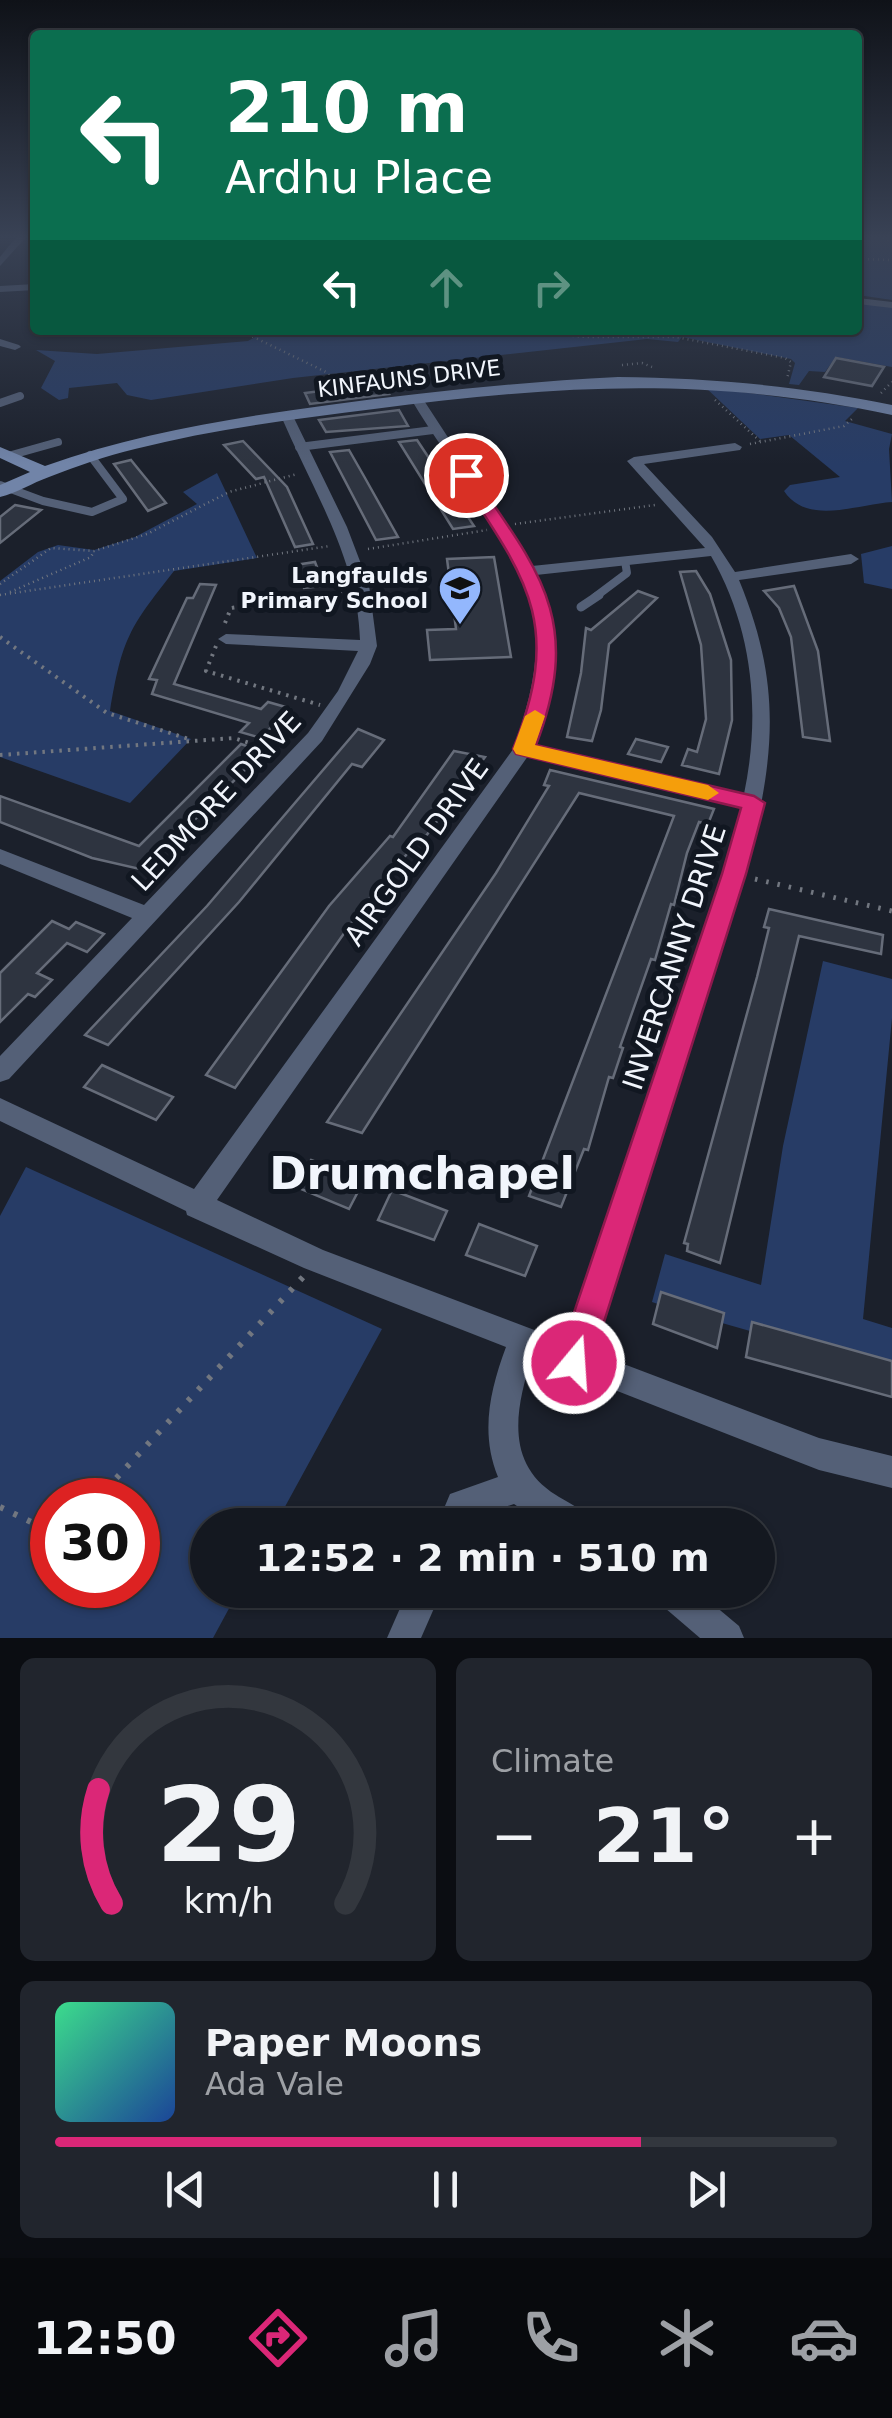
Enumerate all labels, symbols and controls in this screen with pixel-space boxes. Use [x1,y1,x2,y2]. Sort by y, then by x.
text: 210 m [225,67,468,149]
icon: left [60,70,190,200]
text: Ardhu Place [225,151,493,204]
icon: left [314,260,369,315]
icon: ahead [419,260,474,315]
icon: right [524,260,579,315]
street label: KINFAUNS DRIVE [316,355,502,402]
pin [424,433,509,518]
icon: arrive [439,448,494,503]
place label: Langfaulds Primary School [241,563,428,613]
school or university icon: Langfaulds Primary School [437,565,483,626]
street label: LEDMORE DRIVE [125,705,308,898]
street label: AIRGOLD DRIVE [338,752,495,952]
street label: INVERCANNY DRIVE [616,820,733,1094]
district label: Drumchapel [269,1147,575,1200]
position arrow [522,1311,626,1415]
speed limit sign: 30 [30,1478,160,1608]
text: 12:52 · 2 min · 510 m [255,1536,710,1580]
text: Climate [491,1742,614,1780]
text: 29 [156,1764,300,1886]
text: 21° [593,1792,735,1880]
text: − [491,1804,537,1868]
text: + [791,1804,837,1868]
text: km/h [183,1880,273,1921]
text: Paper Moons [205,2021,482,2065]
text: Ada Vale [205,2065,344,2103]
icon: previous [158,2162,213,2217]
icon: pause [418,2162,473,2217]
icon: next [679,2162,734,2217]
icon: directions [243,2303,313,2373]
icon: music [379,2303,449,2373]
icon: phone [516,2303,586,2373]
icon: climate [652,2303,722,2373]
icon: car [789,2303,859,2373]
text: 12:50 [33,2312,176,2365]

